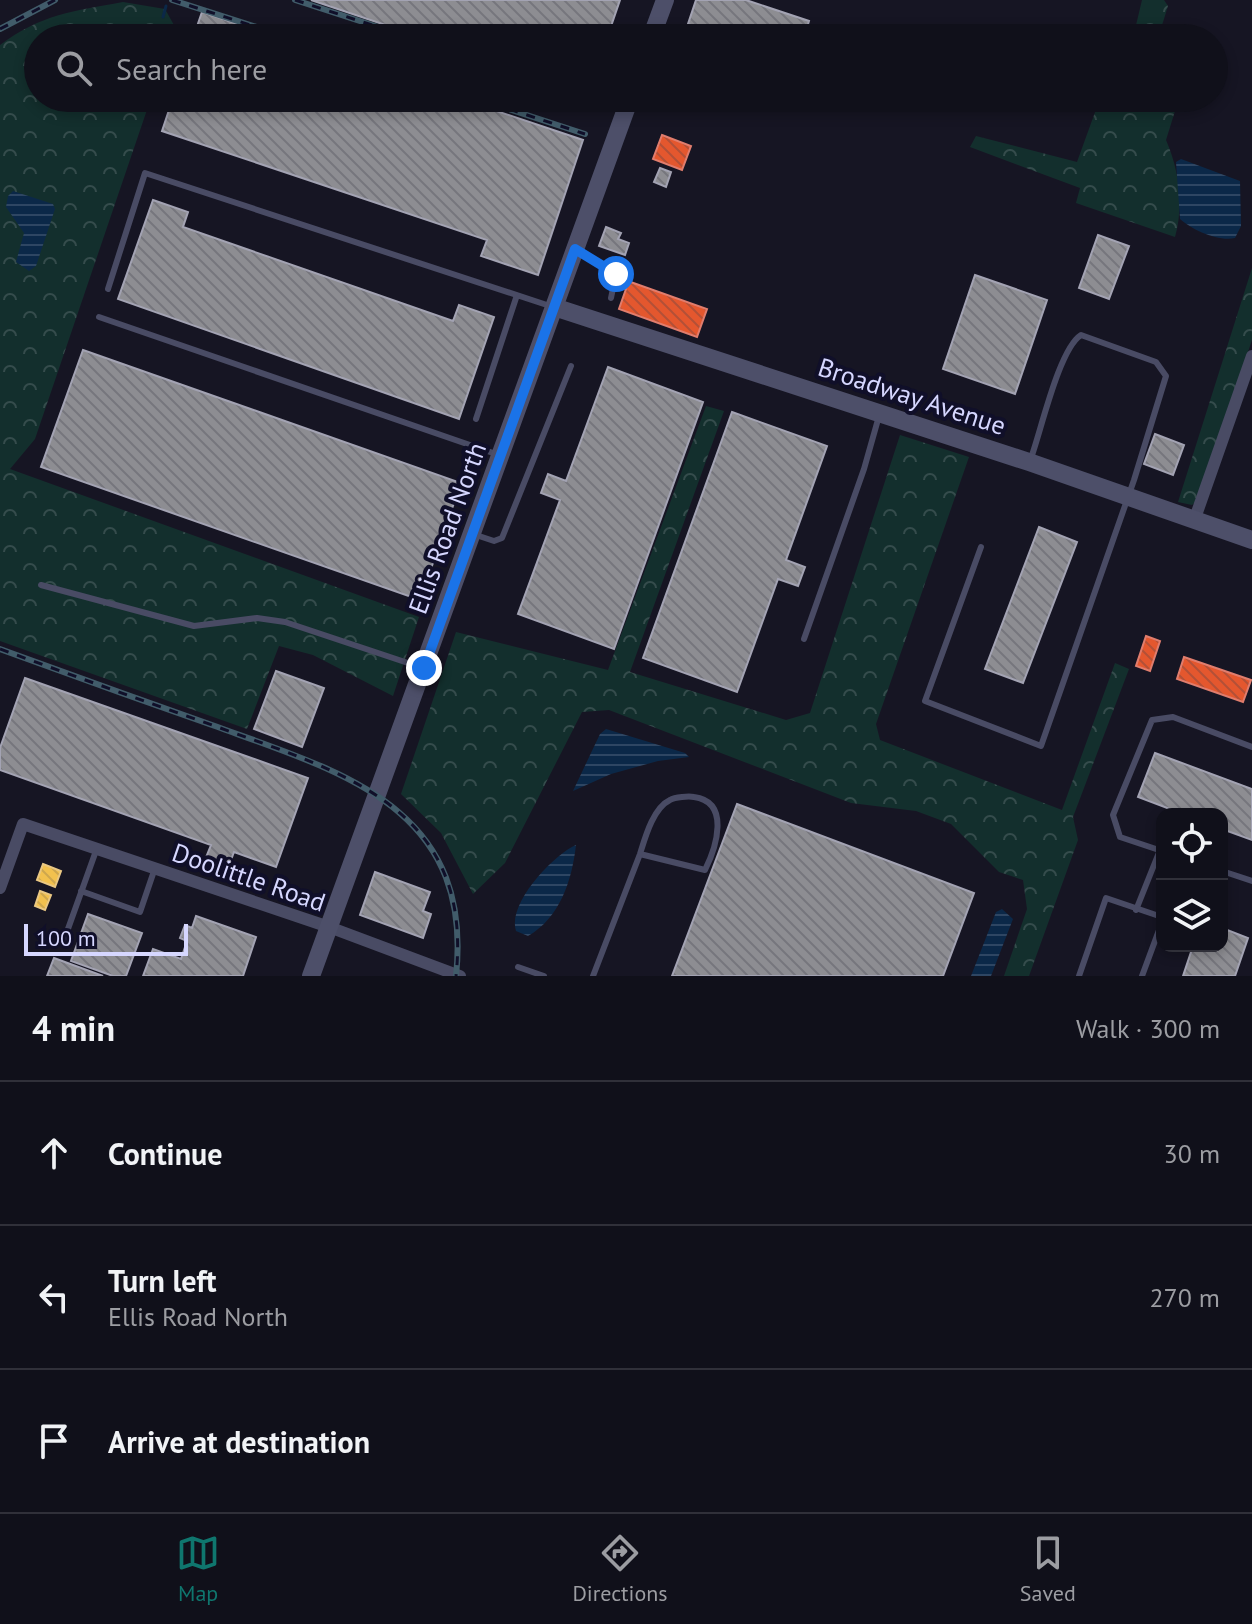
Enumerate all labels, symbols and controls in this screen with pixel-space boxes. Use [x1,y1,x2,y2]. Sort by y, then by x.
search box [24,24,1228,112]
icon: search [52,46,96,90]
text: Search here [116,49,267,88]
route start [598,256,634,292]
street label: Broadway Avenue [814,350,1010,442]
street label: Ellis Road North [401,438,493,618]
route end [406,650,442,686]
map controls [1156,808,1228,952]
button: locate [1156,808,1228,880]
street label: Doolittle Road [168,835,330,919]
button: layers [1156,880,1228,952]
scale bar [24,920,188,956]
text: 100 m [36,924,96,952]
text: 4 min [32,1006,115,1050]
text: Walk · 300 m [1076,1012,1220,1045]
icon: ahead [32,1131,76,1175]
text: Continue [108,1134,222,1173]
text: 30 m [1164,1137,1220,1170]
text: Turn left [108,1261,216,1300]
icon: left [32,1275,76,1319]
text: 270 m [1149,1281,1220,1314]
text: Ellis Road North [108,1300,288,1333]
icon: arrive [32,1419,76,1463]
text: Arrive at destination [108,1422,370,1461]
tab: Map [176,1531,220,1607]
tab: Directions [572,1531,668,1607]
tab: Saved [1020,1531,1076,1607]

